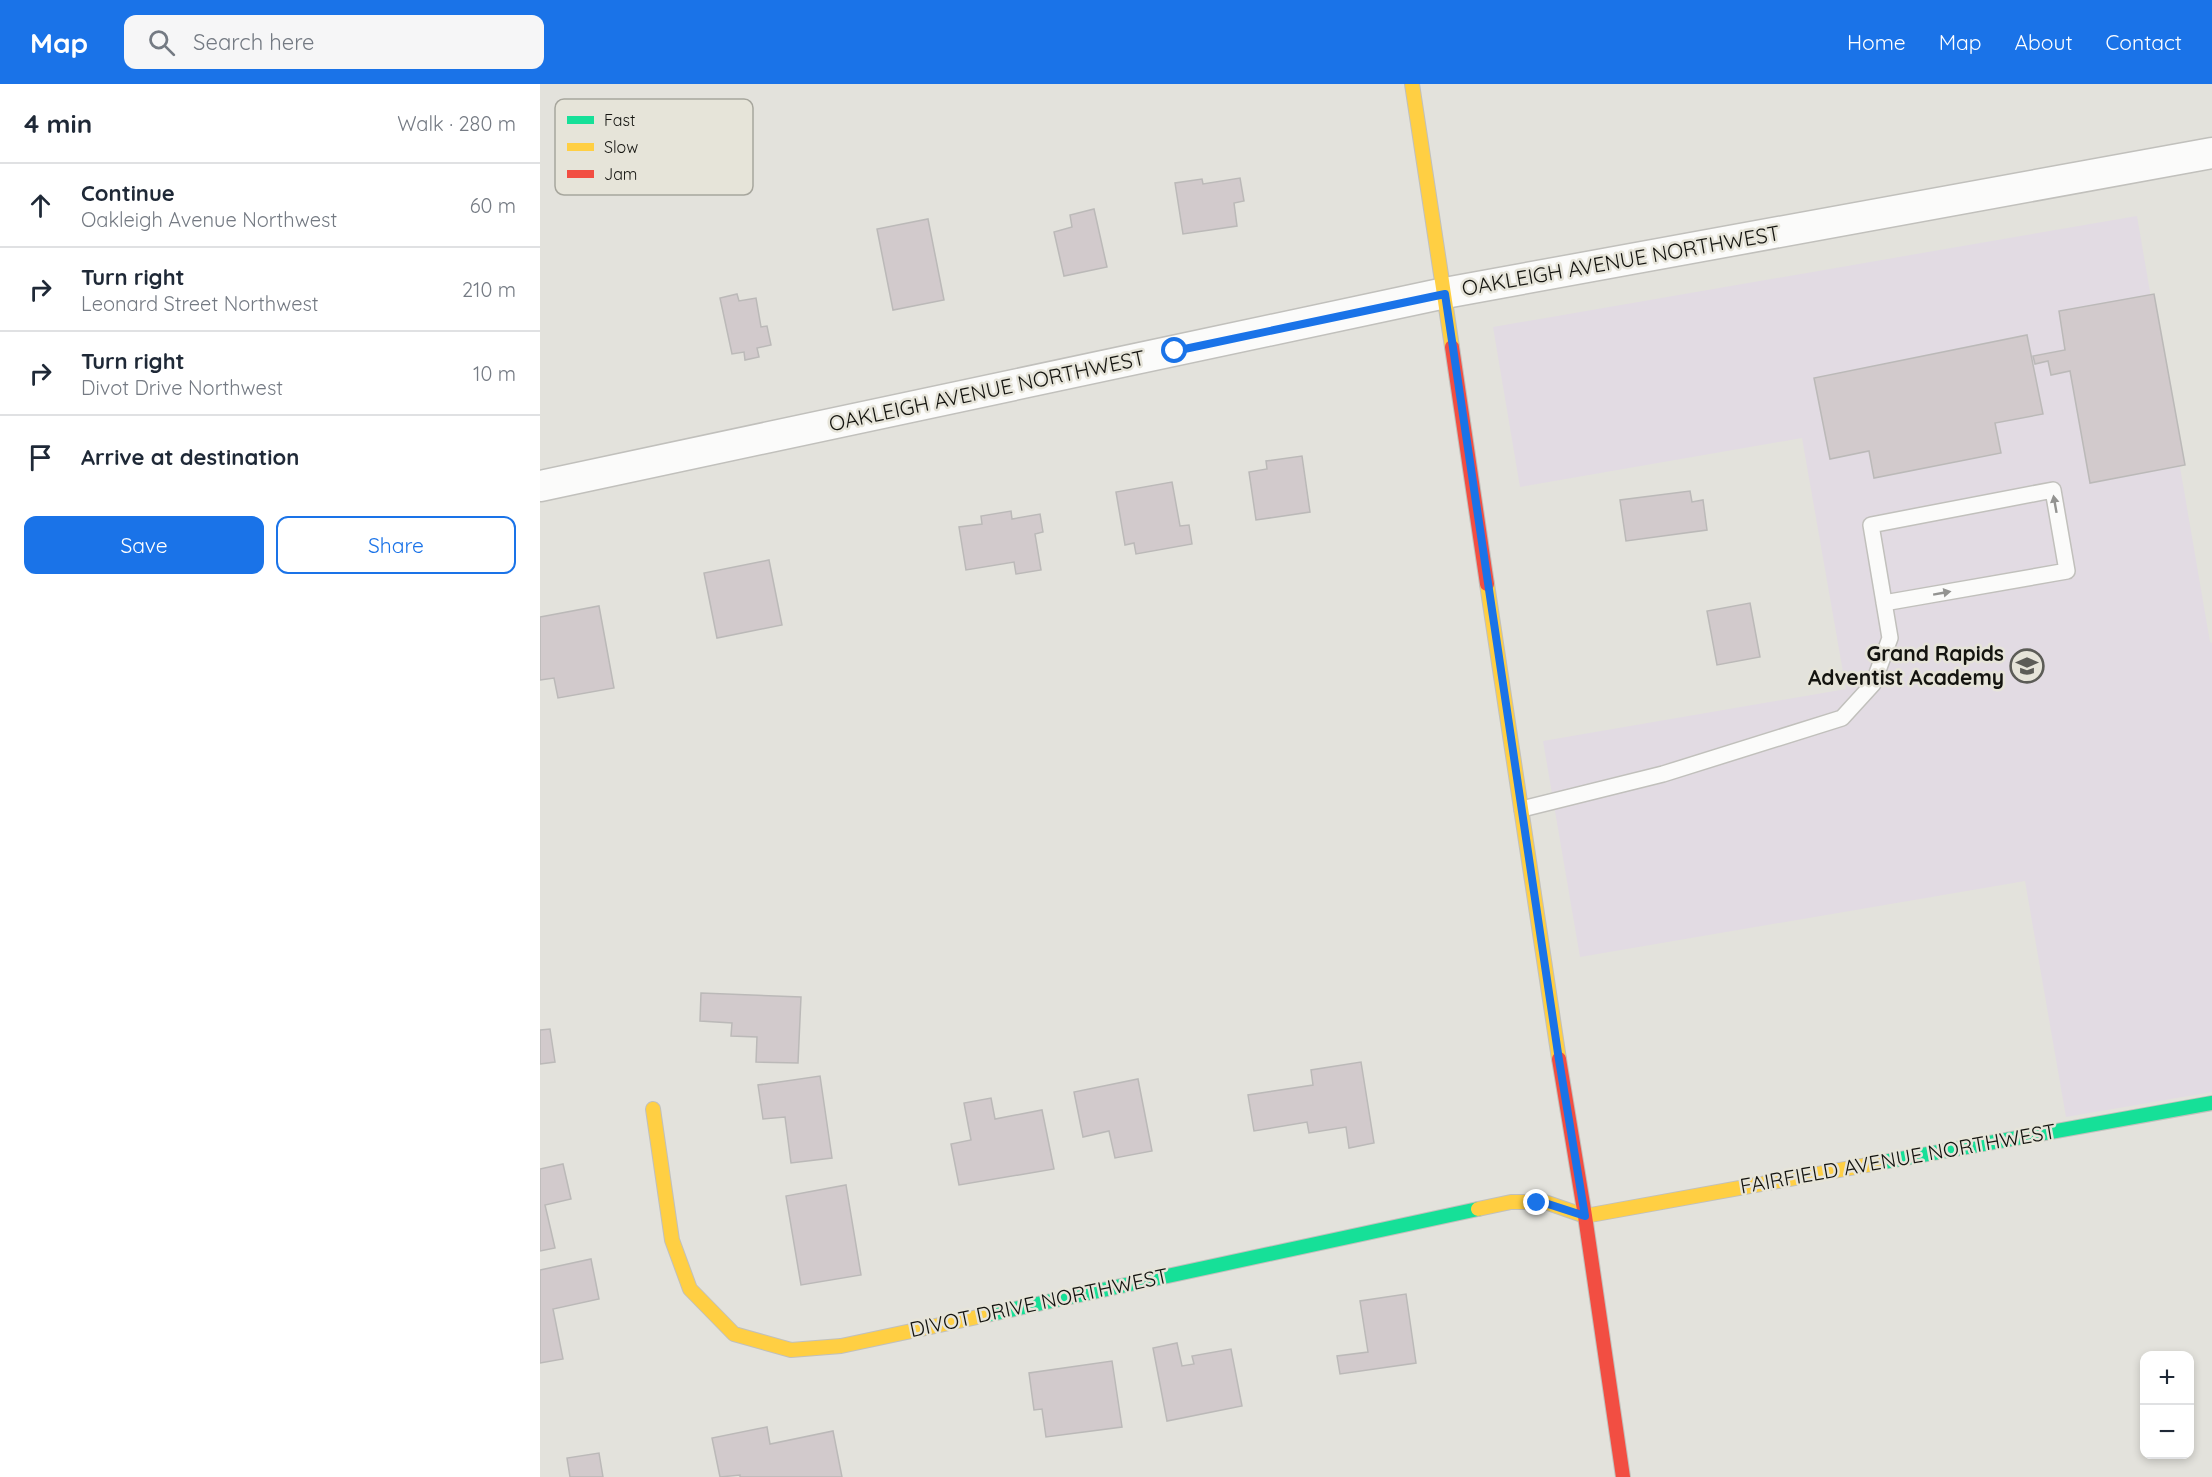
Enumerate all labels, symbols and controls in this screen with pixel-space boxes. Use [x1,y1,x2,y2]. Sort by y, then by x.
search box [124,15,544,69]
text: Map [30,25,88,60]
icon: search [145,26,178,59]
text: Search here [193,28,315,56]
text: Home [1847,29,1906,55]
text: Map [1939,29,1982,55]
text: About [2015,29,2073,55]
text: Contact [2106,29,2182,55]
legend [555,99,753,195]
text: 4 min [24,107,92,140]
text: Fast [604,110,635,130]
text: Walk · 280 m [397,111,516,136]
text: Slow [604,137,638,157]
text: Jam [604,164,637,184]
text: Continue [81,179,175,207]
icon: ahead [24,189,57,222]
text: 60 m [470,193,516,218]
text: Oakleigh Avenue Northwest [81,207,337,232]
street label: OAKLEIGH AVENUE NORTHWEST [1460,219,1782,301]
text: Turn right [81,263,185,291]
icon: right [24,273,57,306]
text: 210 m [462,277,516,302]
text: Leonard Street Northwest [81,291,319,316]
route start [1161,337,1187,363]
street label: OAKLEIGH AVENUE NORTHWEST [826,344,1147,436]
text: Turn right [81,347,185,375]
icon: right [24,357,57,390]
text: 10 m [473,361,516,386]
text: Divot Drive Northwest [81,375,283,400]
icon: arrive [24,441,57,474]
text: Arrive at destination [81,443,299,471]
one-way arrow [2051,494,2060,513]
button: Save [24,516,264,574]
button: Share [276,516,516,574]
one-way arrow [1933,588,1952,597]
place label: Grand Rapids Adventist Academy [1808,640,2004,690]
school or university icon: Grand Rapids Adventist Academy [2009,648,2045,684]
street label: FAIRFIELD AVENUE NORTHWEST [1738,1117,2058,1199]
route end [1523,1189,1549,1215]
street label: DIVOT DRIVE NORTHWEST [907,1262,1171,1342]
map controls [2140,1351,2194,1459]
button: + [2140,1351,2194,1405]
button: − [2140,1405,2194,1459]

